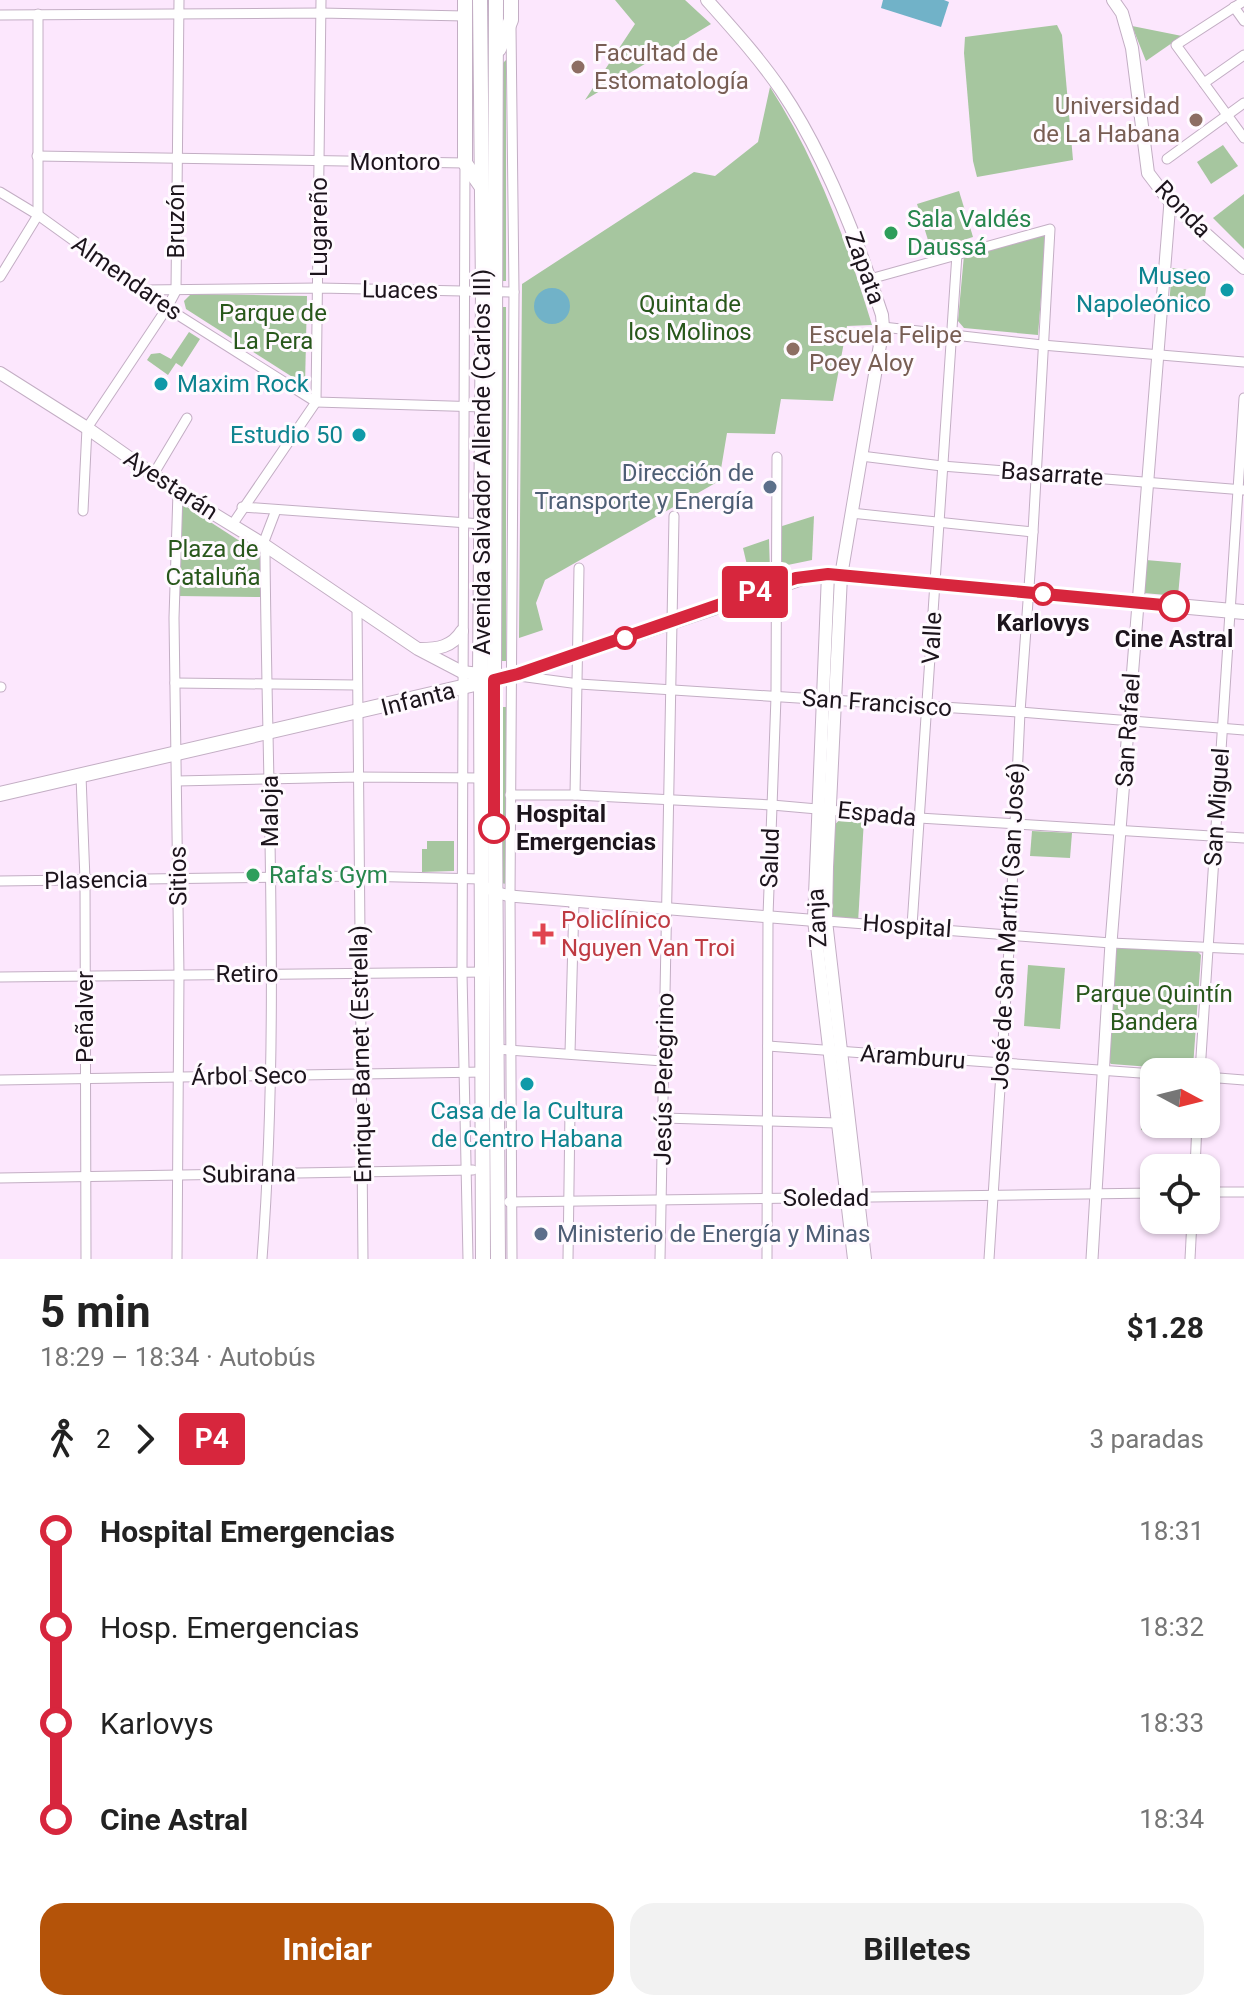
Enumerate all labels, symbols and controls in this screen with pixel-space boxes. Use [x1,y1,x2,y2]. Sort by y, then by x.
place label: Facultad de Estomatología [594,39,749,95]
marker: Facultad de Estomatología [569,58,587,76]
place label: Universidad de La Habana [1033,92,1180,148]
marker: Universidad de La Habana [1187,111,1205,129]
street label: Montoro [350,148,440,176]
street label: Ronda [1149,175,1217,243]
street label: Lugareño [305,177,333,277]
street label: Bruzón [162,184,190,258]
place label: Sala Valdés Daussá [907,205,1031,261]
marker: Sala Valdés Daussá [882,224,900,242]
street label: Zapata [839,228,891,308]
street label: Almendares [66,230,188,326]
place label: Museo Napoleónico [1076,262,1211,318]
street label: Avenida Salvador Allende (Carlos III) [468,269,496,655]
street label: Luaces [362,275,438,305]
marker: Museo Napoleónico [1218,281,1236,299]
park label: Quinta de los Molinos [628,290,752,346]
park label: Parque de La Pera [219,299,327,355]
place label: Escuela Felipe Poey Aloy [809,321,962,377]
marker: Escuela Felipe Poey Aloy [784,340,802,358]
place label: Maxim Rock [177,370,310,398]
marker: Maxim Rock [152,375,170,393]
place label: Estudio 50 [230,421,343,449]
marker: Estudio 50 [350,426,368,444]
street label: Ayestarán [119,444,223,526]
street label: Basarrate [1000,456,1104,492]
place label: Dirección de Transporte y Energía [534,459,754,515]
marker: Dirección de Transporte y Energía [761,478,779,496]
park label: Plaza de Cataluña [166,535,260,591]
line badge: P4 [719,566,791,618]
text: P4 [738,575,772,608]
marker: Karlovys [1032,583,1054,605]
marker: Cine Astral [1159,591,1189,621]
place label: Karlovys [996,609,1090,637]
street label: Valle [917,611,947,665]
place label: Cine Astral [1115,625,1233,653]
unlabelled marker [614,627,636,649]
street label: San Rafael [1110,672,1146,788]
street label: Infanta [378,676,458,722]
street label: San Francisco [801,684,953,722]
street label: San Miguel [1199,747,1235,867]
street label: José de San Martín (San José) [985,762,1031,1090]
street label: Maloja [256,775,284,847]
street label: Espada [836,796,918,832]
place label: Hospital Emergencias [516,800,656,856]
marker: Hospital Emergencias [479,813,509,843]
street label: Salud [755,828,785,888]
street label: Sitios [163,846,193,906]
place label: Rafa's Gym [269,861,388,889]
street label: Plasencia [44,865,148,895]
marker: Rafa's Gym [244,866,262,884]
street label: Zanja [801,888,833,948]
place label: Policlínico Nguyen Van Troi [561,906,735,962]
street label: Hospital [862,909,952,943]
marker: Policlínico Nguyen Van Troi [532,923,554,945]
street label: Enrique Barnet (Estrella) [345,925,377,1183]
street label: Retiro [216,960,278,988]
street label: Peñalver [71,971,99,1063]
park label: Parque Quintín Bandera [1075,980,1233,1036]
street label: Jesús Peregrino [648,992,680,1166]
street label: Aramburu [859,1039,967,1075]
north arrow [1140,1058,1220,1138]
map controls [1140,1058,1220,1234]
street label: Árbol Seco [191,1061,307,1091]
marker: Casa de la Cultura de Centro Habana [518,1075,536,1093]
place label: Casa de la Cultura de Centro Habana [430,1097,624,1153]
button: locate [1140,1154,1220,1234]
street label: Subirana [202,1159,296,1189]
street label: Soledad [783,1184,869,1212]
place label: Ministerio de Energía y Minas [557,1220,870,1248]
marker: Ministerio de Energía y Minas [532,1225,550,1243]
text: 5 min [40,1286,151,1338]
text: $1.28 [1126,1310,1204,1345]
text: 18:29 – 18:34 · Autobús [40,1342,316,1372]
icon: walk [40,1417,84,1461]
icon: forward [123,1417,167,1461]
text: P4 [195,1422,229,1455]
text: 2 [96,1424,111,1454]
text: 3 paradas [1090,1424,1204,1454]
text: Hospital Emergencias [100,1514,395,1549]
text: 18:31 [1139,1516,1204,1546]
text: Hosp. Emergencias [100,1610,359,1645]
text: 18:32 [1139,1612,1204,1642]
text: Karlovys [100,1706,214,1741]
text: 18:33 [1139,1708,1204,1738]
text: Cine Astral [100,1802,248,1837]
text: 18:34 [1139,1804,1204,1834]
button: Iniciar [40,1903,614,1995]
button: Billetes [630,1903,1204,1995]

